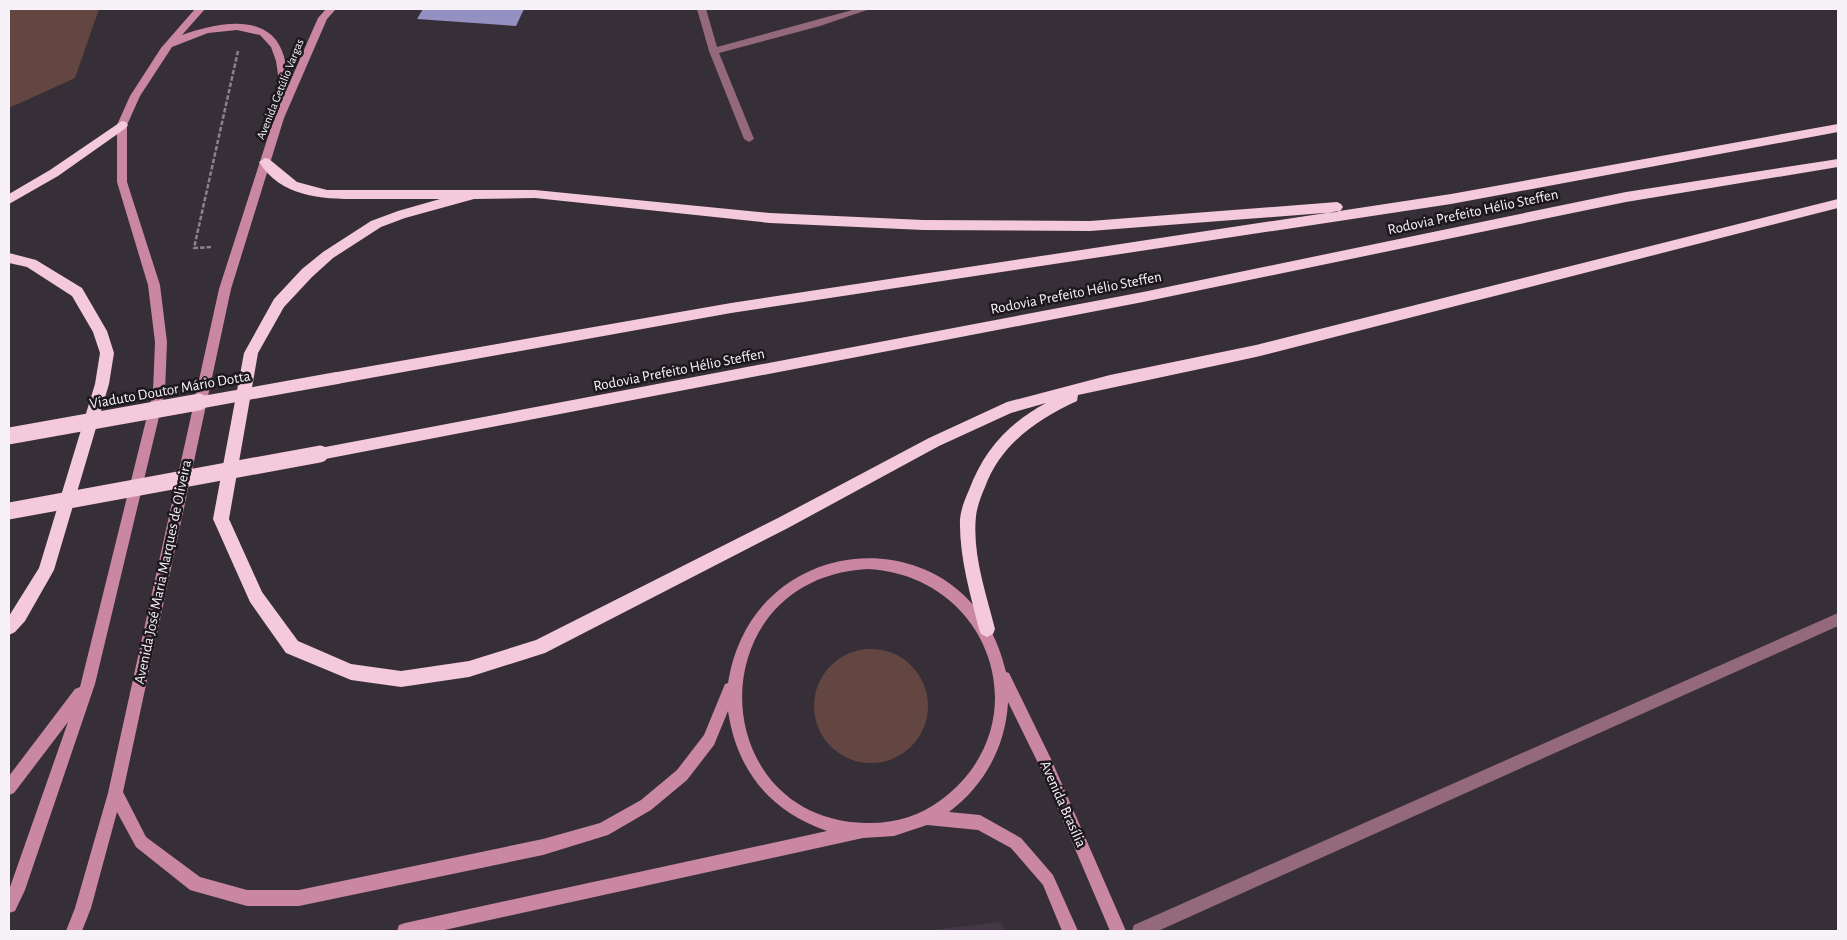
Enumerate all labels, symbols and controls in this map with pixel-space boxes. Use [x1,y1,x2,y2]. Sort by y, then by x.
street label: Avenida Getúlio Vargas [254,37,306,141]
street label: Rodovia Prefeito Hélio Steffen [1386,187,1560,237]
street label: Rodovia Prefeito Hélio Steffen [989,269,1163,317]
street label: Rodovia Prefeito Hélio Steffen [592,346,766,394]
street label: Viaduto Doutor Mário Dotta [88,368,252,412]
street label: Avenida José Maria Marques de Oliveira [132,458,194,685]
street label: Avenida Brasília [1037,758,1089,850]

